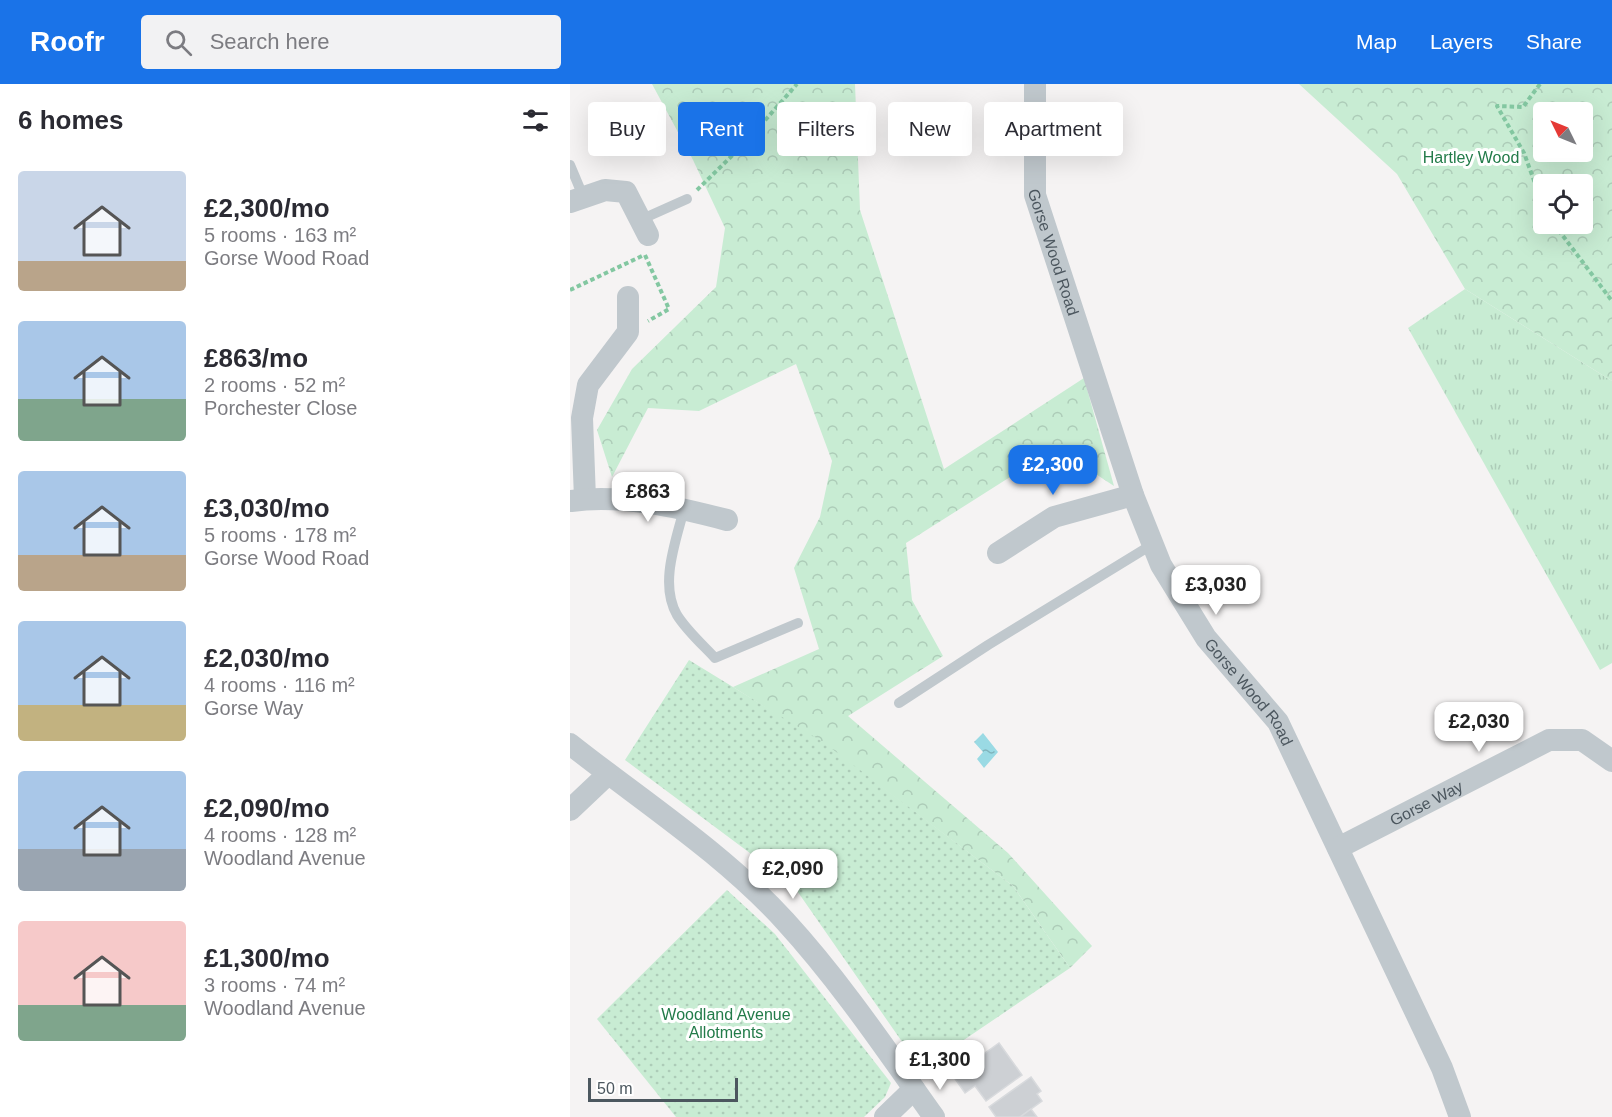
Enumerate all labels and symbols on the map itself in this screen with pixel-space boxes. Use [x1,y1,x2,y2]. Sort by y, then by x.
north arrow [1533,102,1593,162]
park label: Hartley Wood [1423,149,1519,166]
street label: Gorse Wood Road [1025,187,1082,318]
pin: £2,300 [1004,445,1102,496]
pin: £863 [612,472,684,523]
pin: £3,030 [1167,565,1265,616]
street label: Gorse Wood Road [1201,635,1296,748]
pin: £2,030 [1430,702,1528,753]
street label: Gorse Way [1387,778,1466,829]
pin: £2,090 [744,849,842,900]
park label: Woodland Avenue Allotments [661,1006,791,1041]
pin: £1,300 [891,1040,989,1091]
scale bar [588,1075,738,1102]

